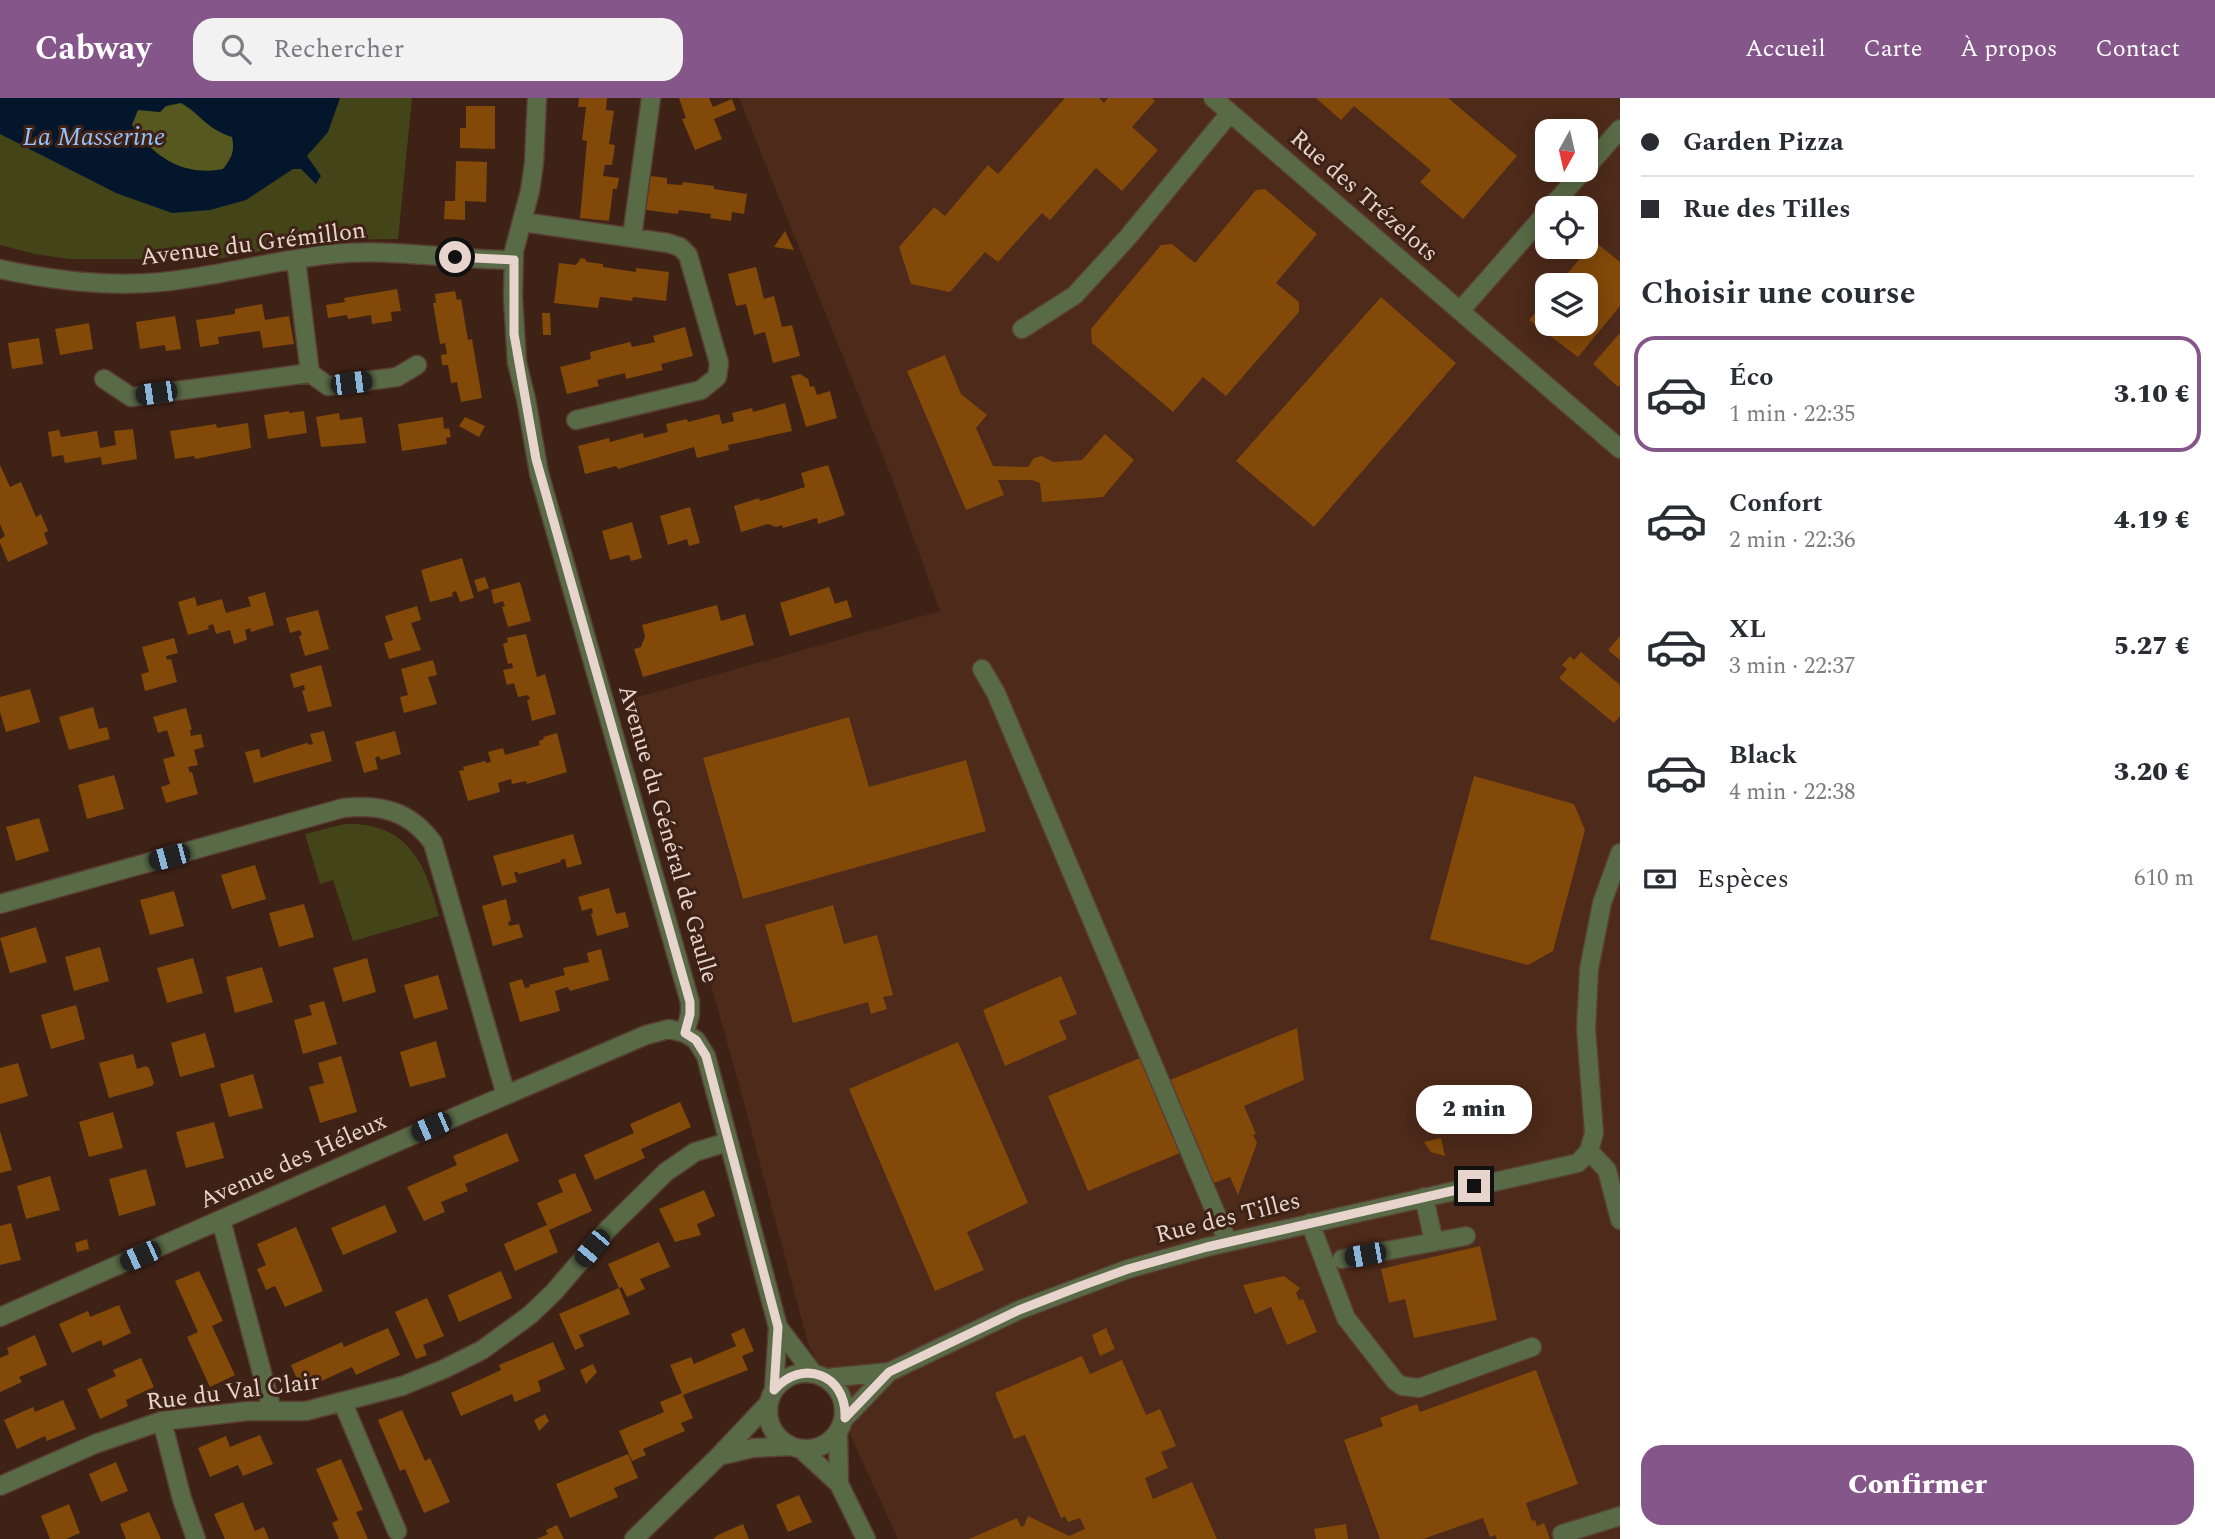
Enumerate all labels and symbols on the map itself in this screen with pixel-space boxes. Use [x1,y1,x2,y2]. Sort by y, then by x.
water label: La Masserine [23,117,165,157]
north arrow [1535,119,1598,182]
street label: Rue des Trézelots [1282,121,1446,271]
street label: Avenue du Grémillon [138,212,368,276]
route start [439,241,471,273]
car [329,370,374,396]
car [134,380,179,406]
street label: Avenue du Général de Gaulle [608,681,728,987]
car [146,841,193,873]
callout: 2 min [1416,1084,1532,1134]
street label: Avenue des Héleux [194,1103,393,1218]
car [408,1109,455,1145]
route end [1458,1170,1490,1202]
street label: Rue des Tilles [1152,1183,1304,1253]
car [571,1225,614,1271]
car [117,1238,164,1274]
car [1343,1241,1388,1269]
street label: Rue du Val Clair [144,1364,322,1420]

